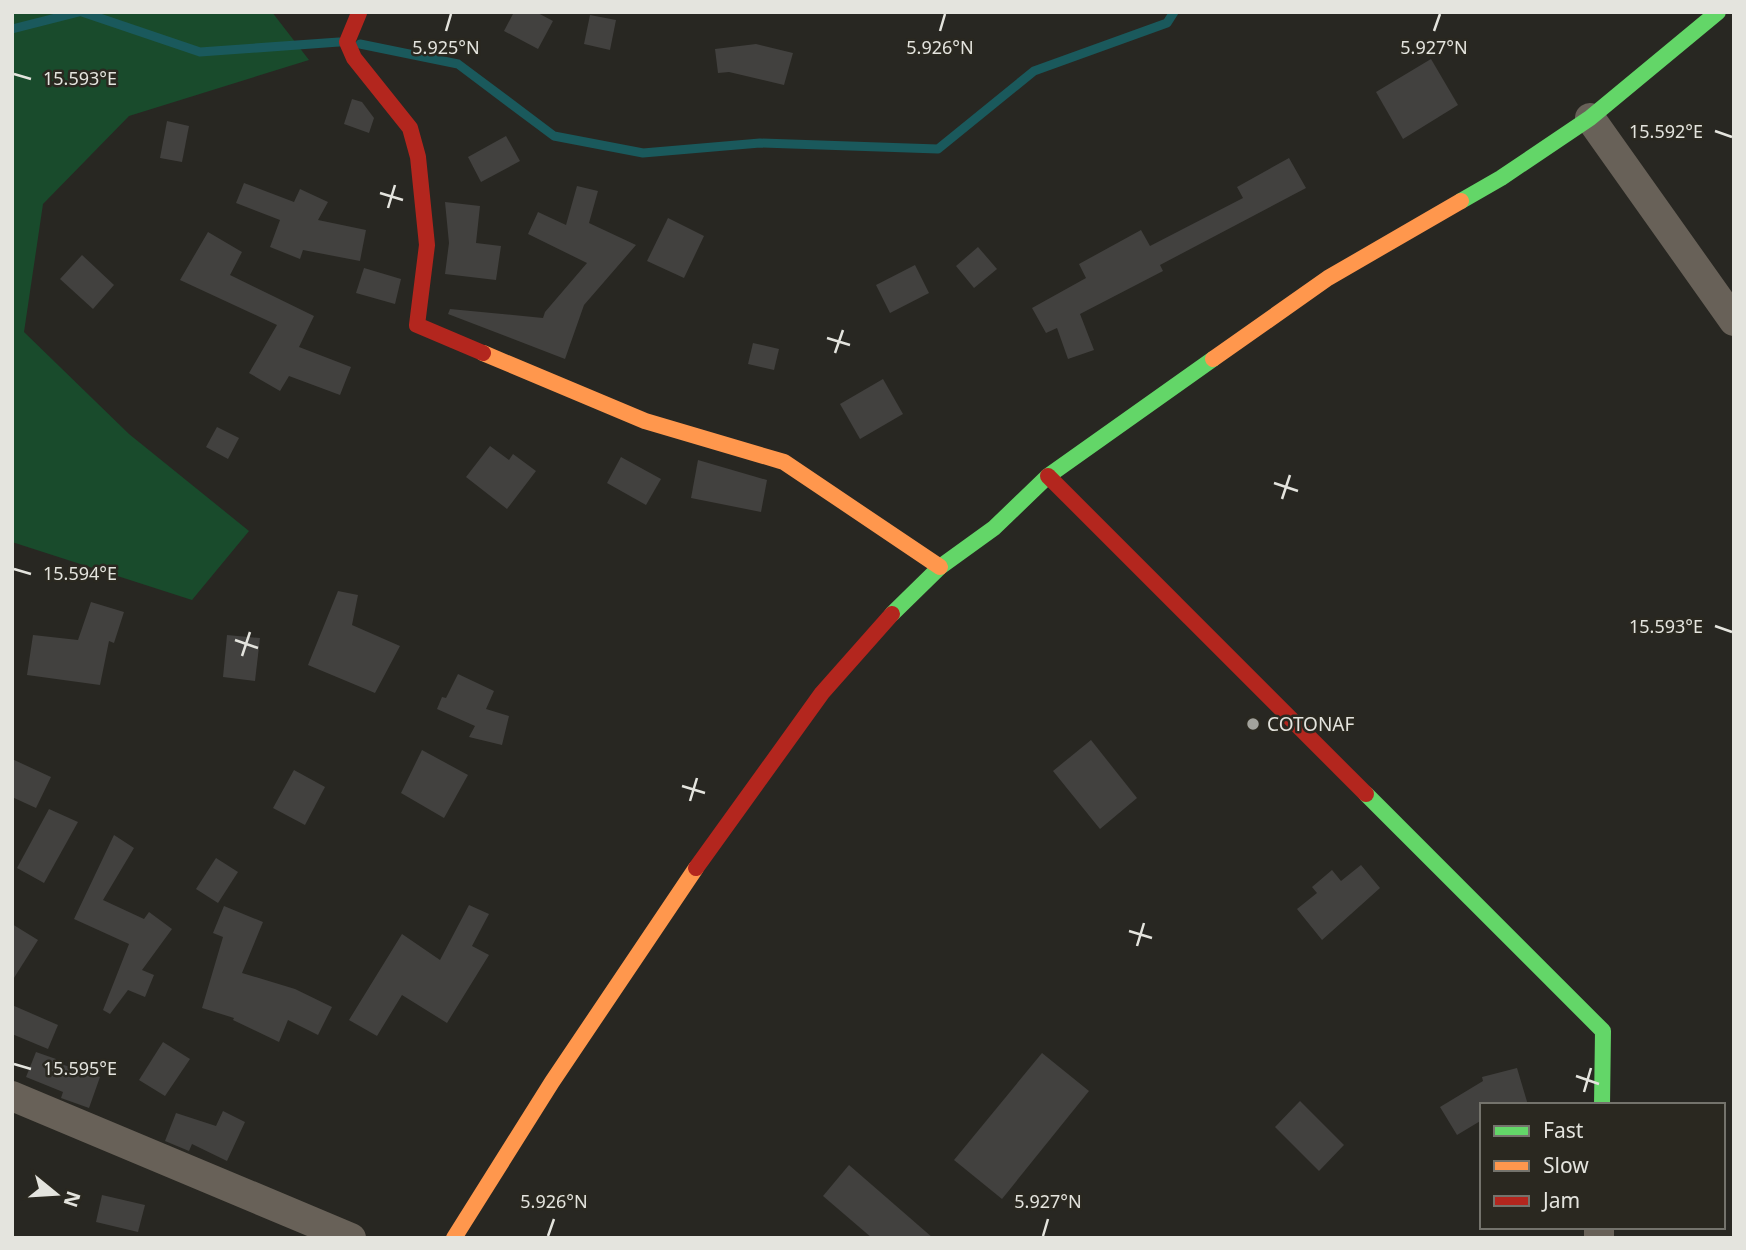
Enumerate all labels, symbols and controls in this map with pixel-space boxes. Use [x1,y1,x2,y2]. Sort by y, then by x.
text: 5.925°N [412,35,480,59]
text: 5.926°N [906,35,974,59]
text: 5.927°N [1400,35,1468,59]
text: 15.593°E [43,66,117,90]
text: 15.592°E [1629,119,1703,143]
text: 15.594°E [43,561,117,585]
text: 15.593°E [1629,614,1703,638]
place label: COTONAF [1267,711,1355,737]
marker: COTONAF [1245,716,1261,732]
text: 15.595°E [43,1056,117,1080]
legend [1480,1103,1725,1229]
text: Fast [1543,1116,1584,1144]
text: Slow [1543,1151,1589,1179]
north arrow [21,1159,91,1229]
text: Jam [1541,1186,1580,1214]
text: N [57,1188,87,1211]
text: 5.926°N [520,1189,588,1213]
text: 5.927°N [1014,1189,1082,1213]

